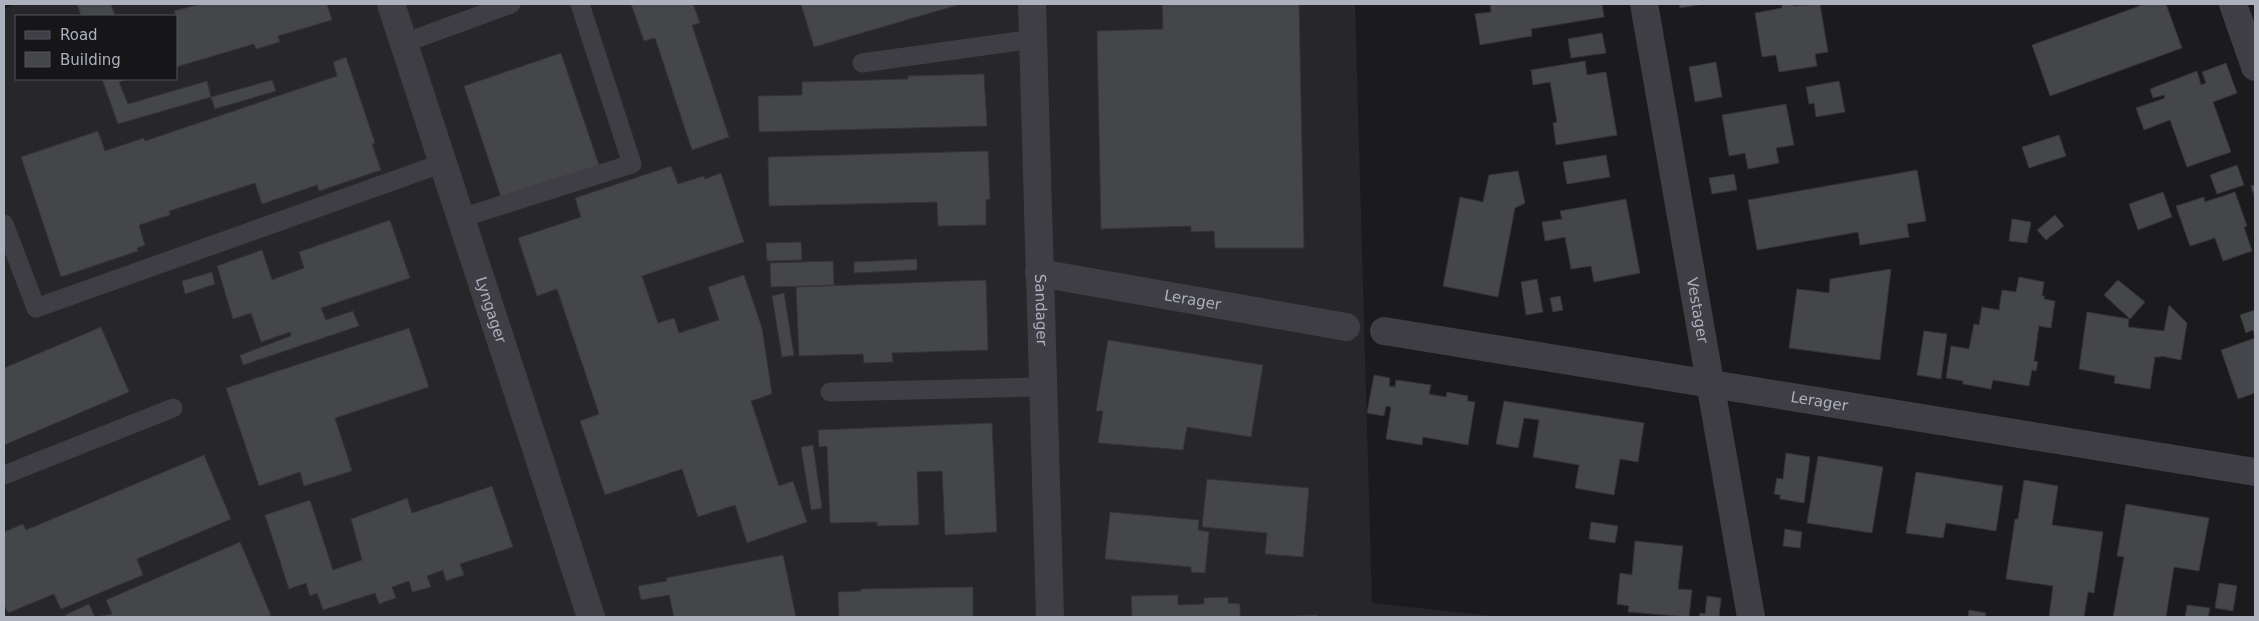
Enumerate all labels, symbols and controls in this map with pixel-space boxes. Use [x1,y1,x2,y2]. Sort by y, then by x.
legend [15,15,178,80]
text: Road [60,26,98,44]
text: Building [60,51,121,69]
street label: Lyngager [472,274,510,347]
street label: Sandager [1031,274,1051,347]
street label: Vestager [1683,276,1712,345]
street label: Lerager [1163,286,1223,314]
street label: Lerager [1789,388,1850,415]

